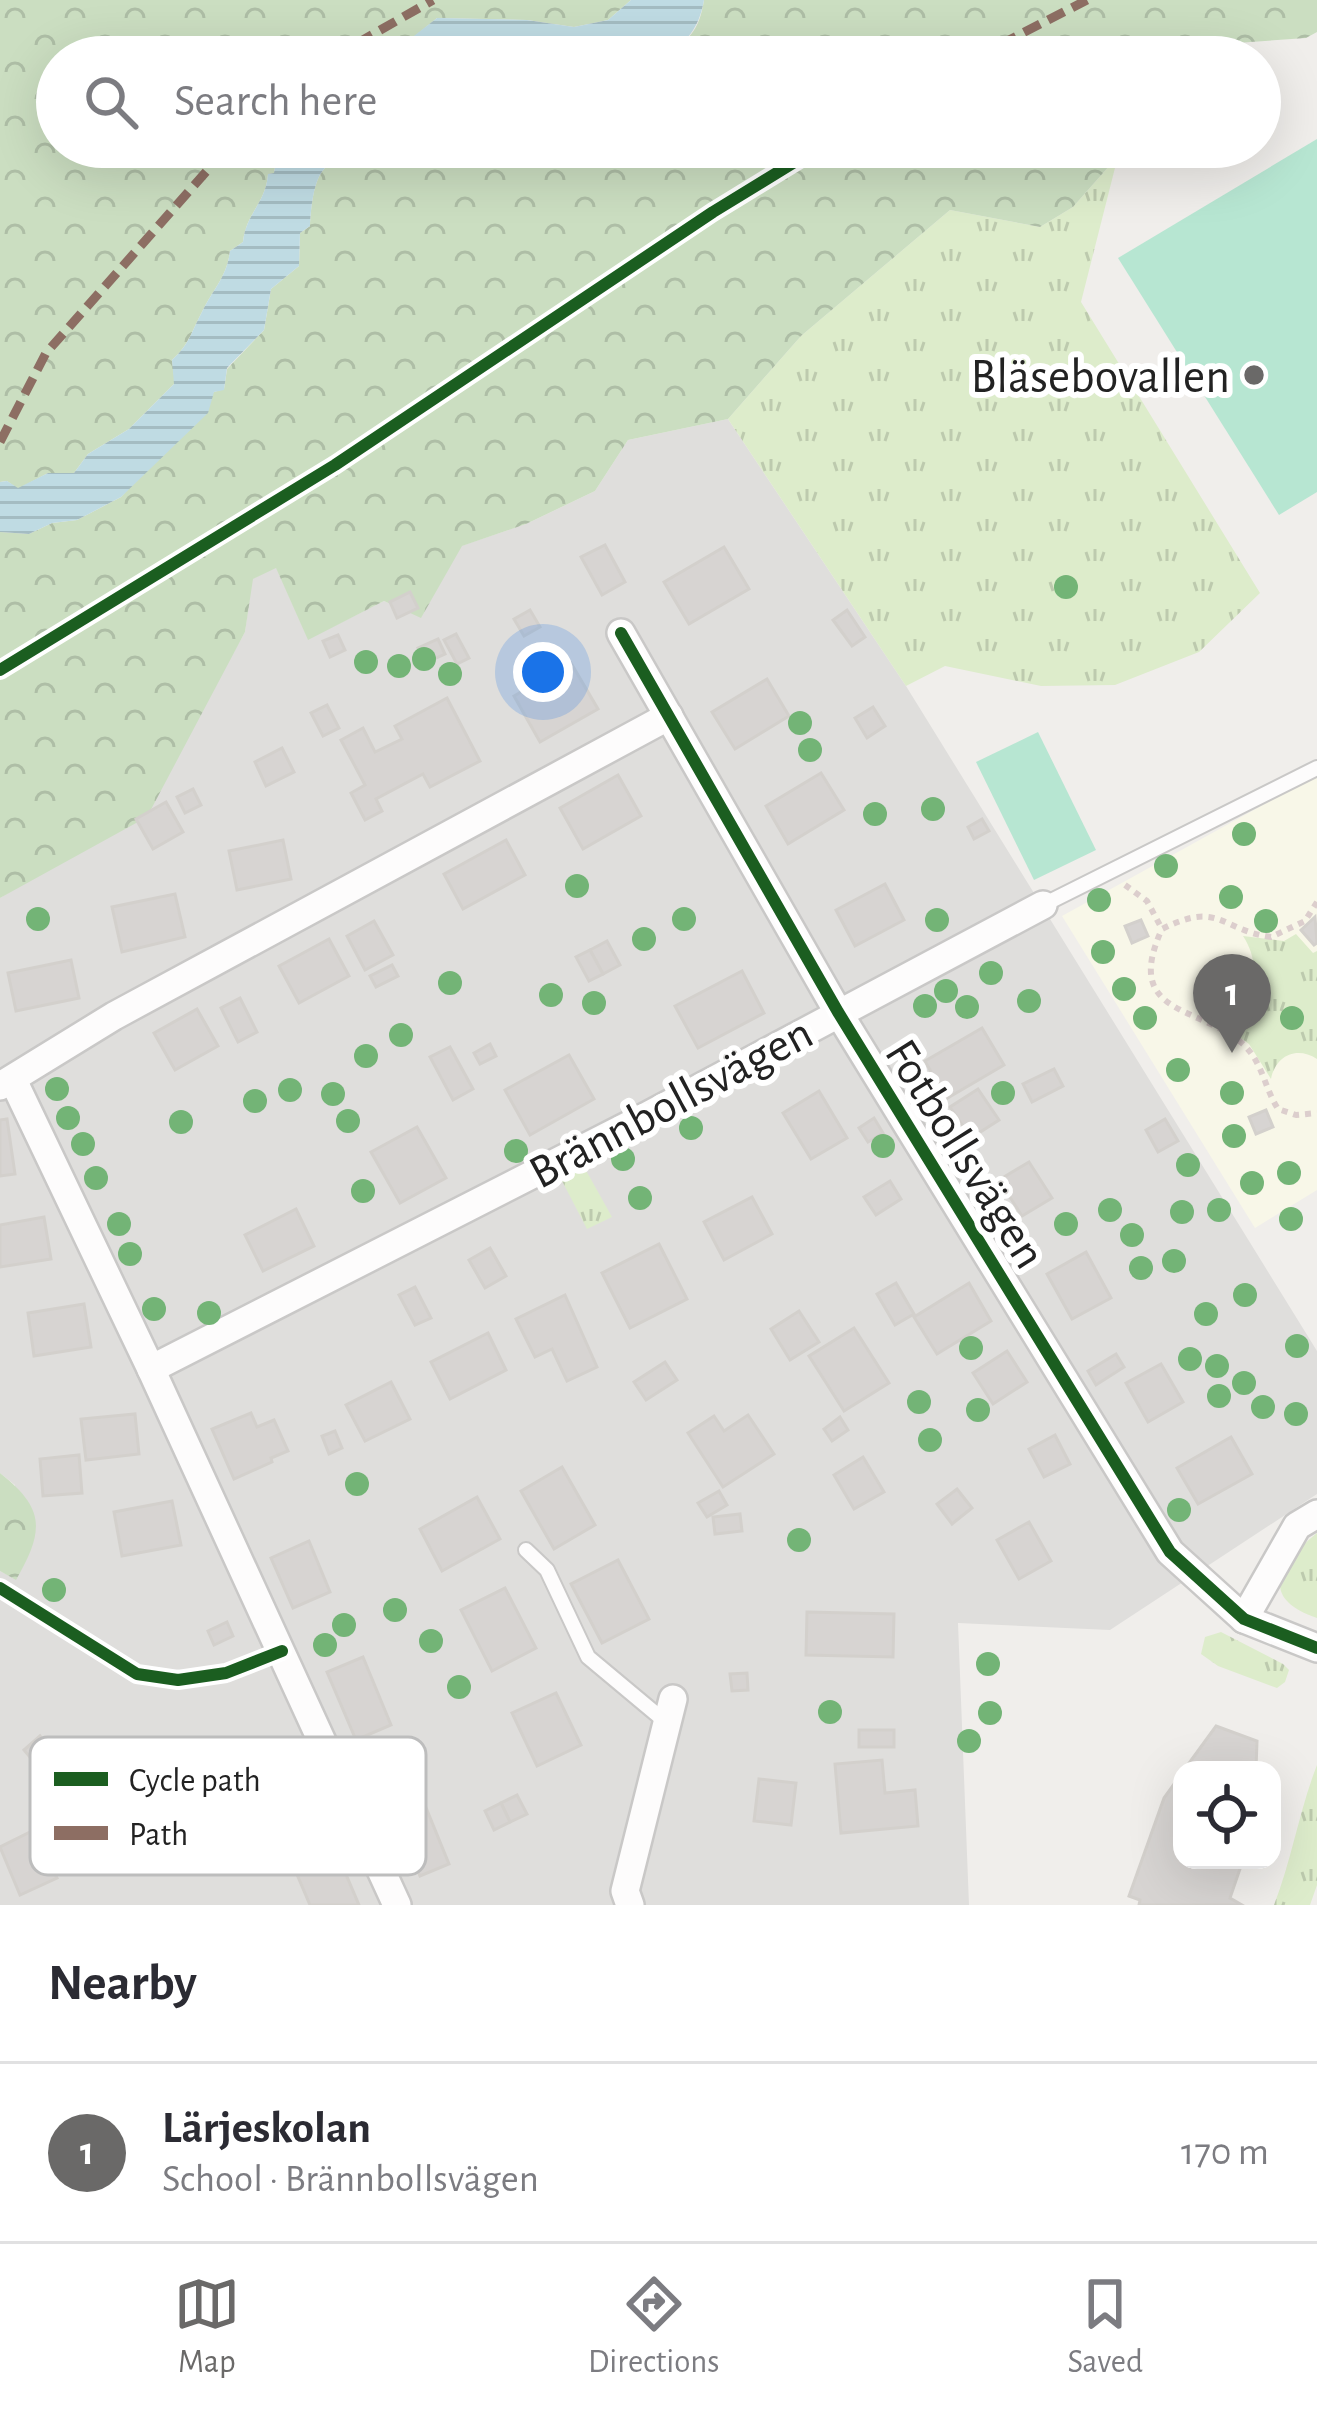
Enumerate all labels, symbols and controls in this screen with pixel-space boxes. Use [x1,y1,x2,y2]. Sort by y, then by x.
search box [36,36,1281,168]
icon: search [78,69,144,135]
text: Search here [174,79,377,124]
place label: Bläsebovallen [970,354,1230,402]
marker: Bläsebovallen [1241,362,1267,388]
your location [513,642,573,702]
pin: 1 [1193,954,1271,1053]
street label: Brännbollsvägen [522,1009,821,1198]
street label: Fotbollsvägen [875,1032,1054,1277]
legend [30,1737,426,1875]
map controls [1173,1761,1281,1869]
button: locate [1173,1761,1281,1869]
text: Cycle path [129,1765,261,1798]
text: Path [129,1819,188,1852]
text: Nearby [48,1958,197,2009]
text: Lärjeskolan [162,2106,371,2151]
text: 1 [80,2133,94,2172]
text: 170 m [1181,2133,1269,2172]
text: School · Brännbollsvägen [162,2160,539,2199]
tab: Map [174,2271,240,2383]
tab: Directions [588,2271,719,2383]
tab: Saved [1067,2271,1143,2383]

